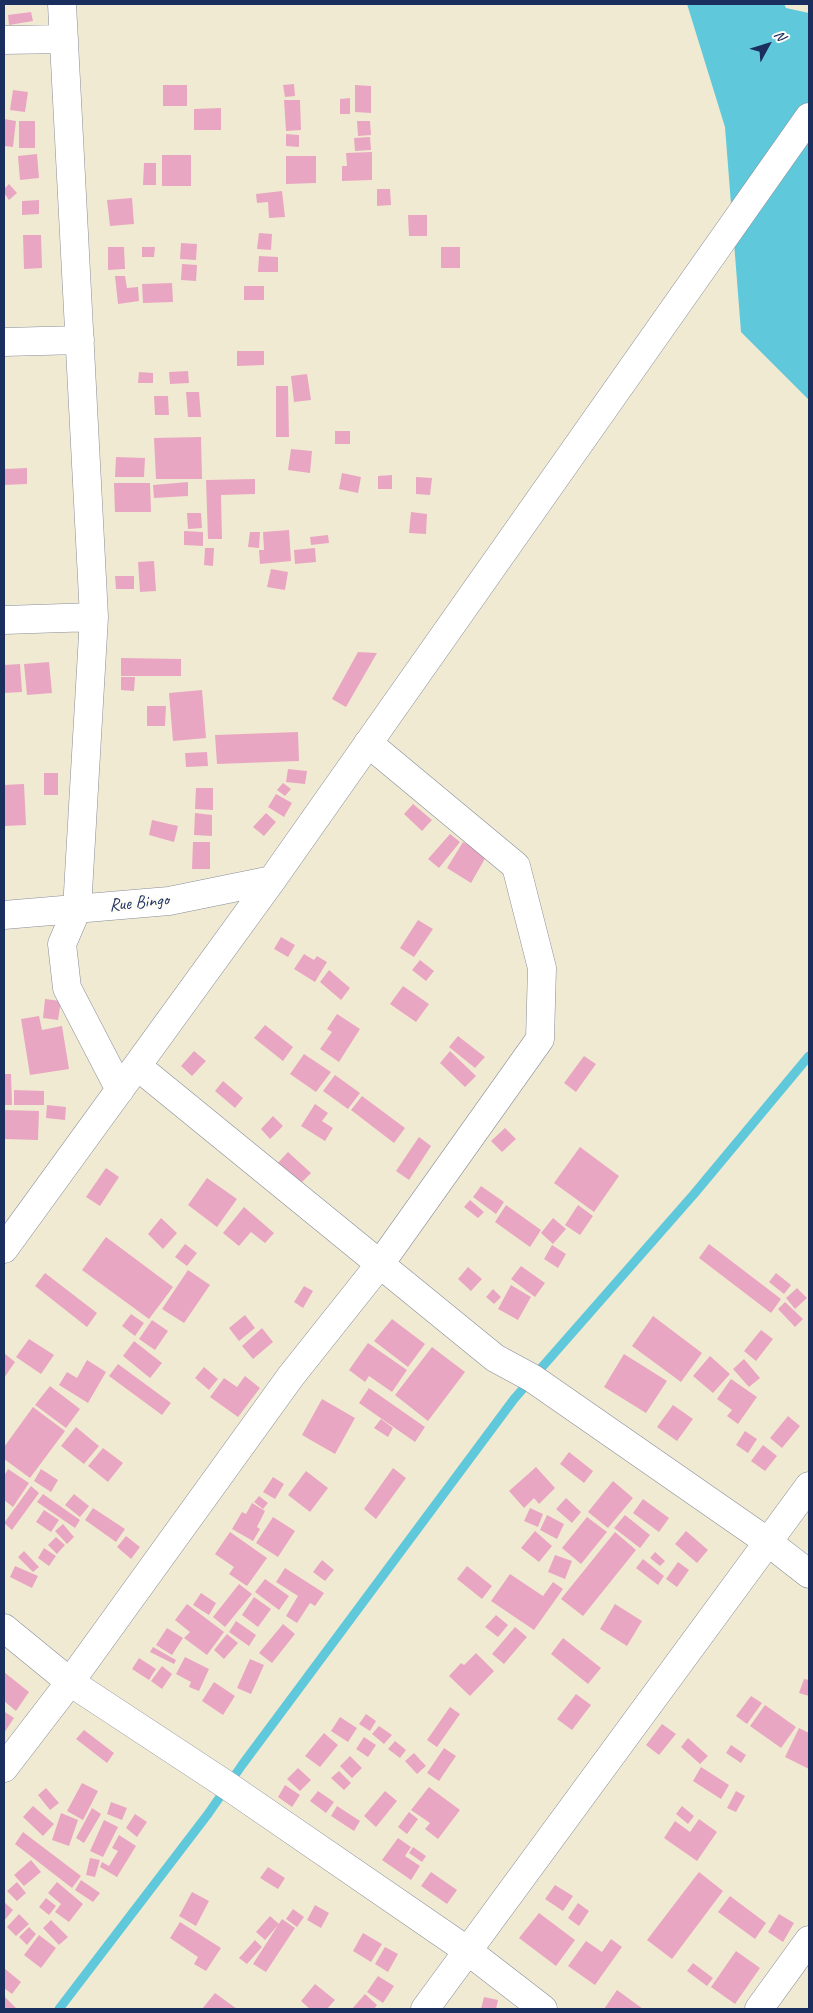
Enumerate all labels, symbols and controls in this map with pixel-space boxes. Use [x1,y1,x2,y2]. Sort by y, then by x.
north arrow [743,20,793,70]
text: N [771,27,789,44]
street label: Rue Bingo [108,889,170,917]

